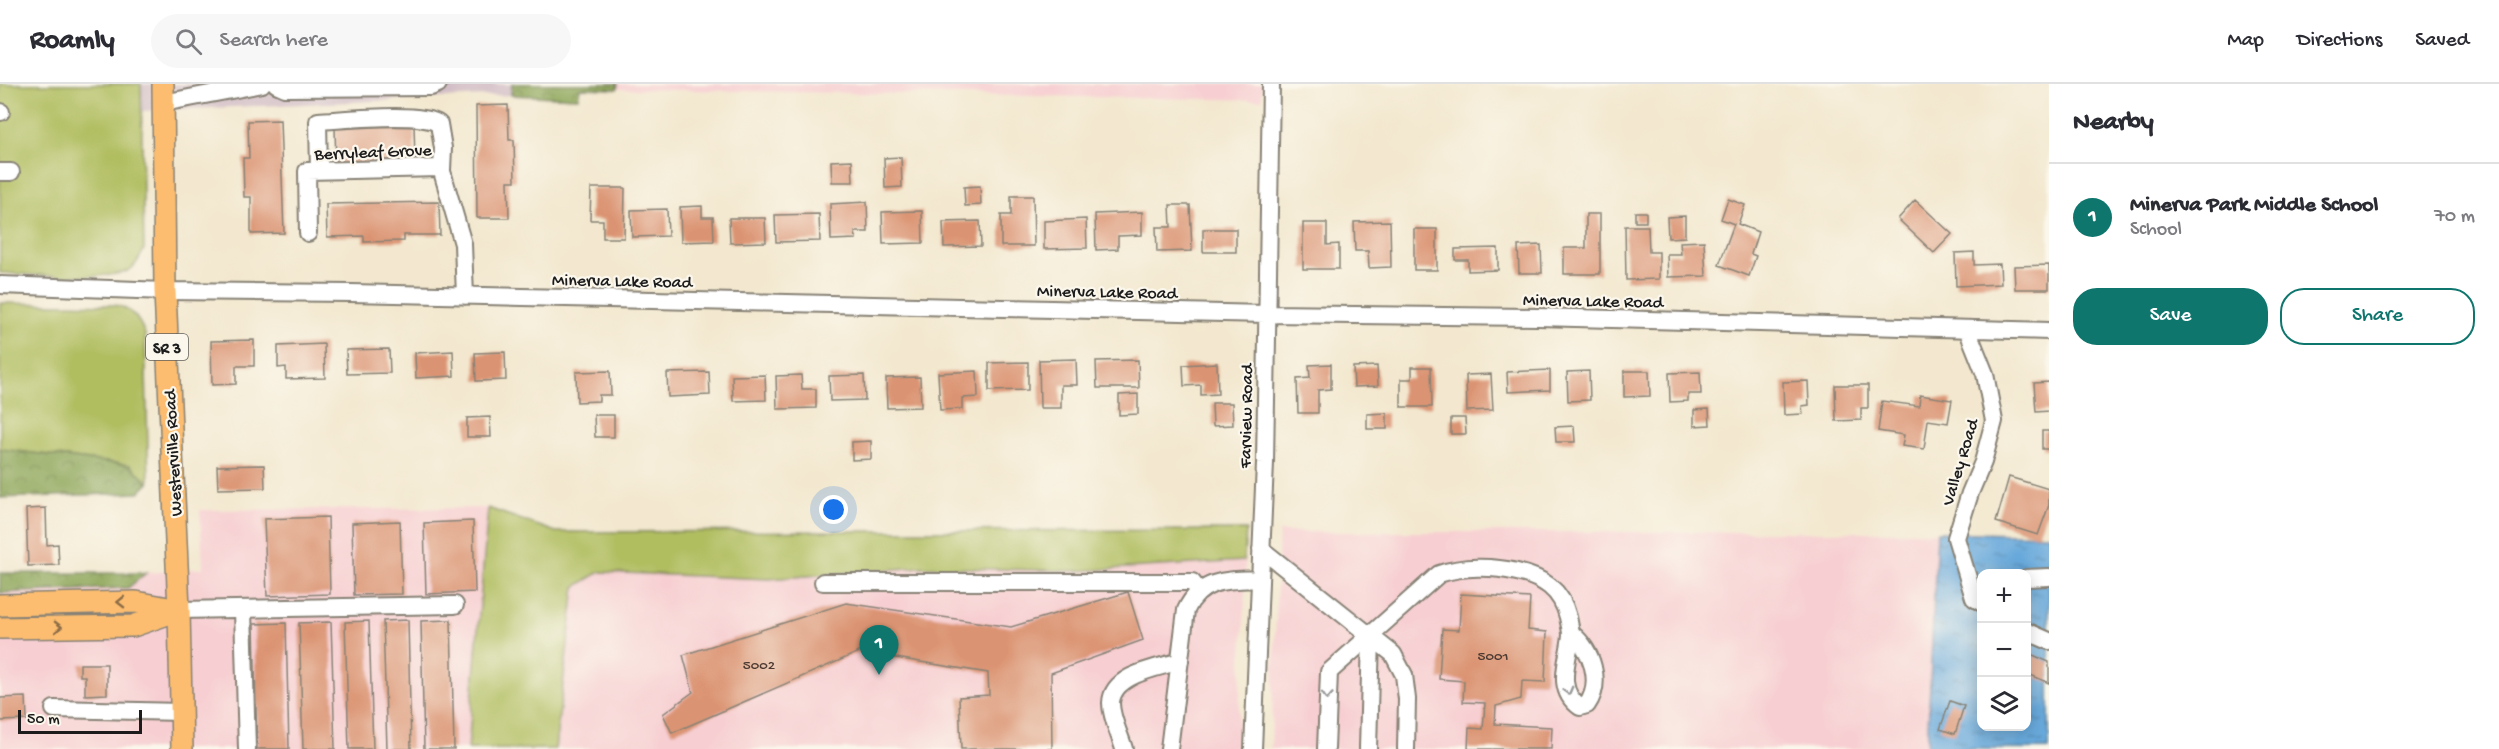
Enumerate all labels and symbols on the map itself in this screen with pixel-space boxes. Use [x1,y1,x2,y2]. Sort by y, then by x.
street label: Berryleaf Grove [313,141,433,166]
street label: Minerva Lake Road [552,271,694,294]
street label: Minerva Lake Road [1037,282,1179,305]
street label: Minerva Lake Road [1523,291,1665,314]
road number: SR 3 [146,334,188,360]
street label: Farview Road [1236,362,1259,469]
street label: Westerville Road [161,388,188,517]
street label: Valley Road [1938,415,1985,510]
your location [819,495,848,524]
one-way arrow [117,596,126,609]
one-way arrow [54,621,63,634]
pin: 1 [860,626,898,675]
house number: 5001 [1478,648,1508,666]
house number: 5002 [743,657,775,675]
one-way arrow [1560,686,1573,696]
one-way arrow [1321,692,1334,701]
scale bar [18,707,142,734]

